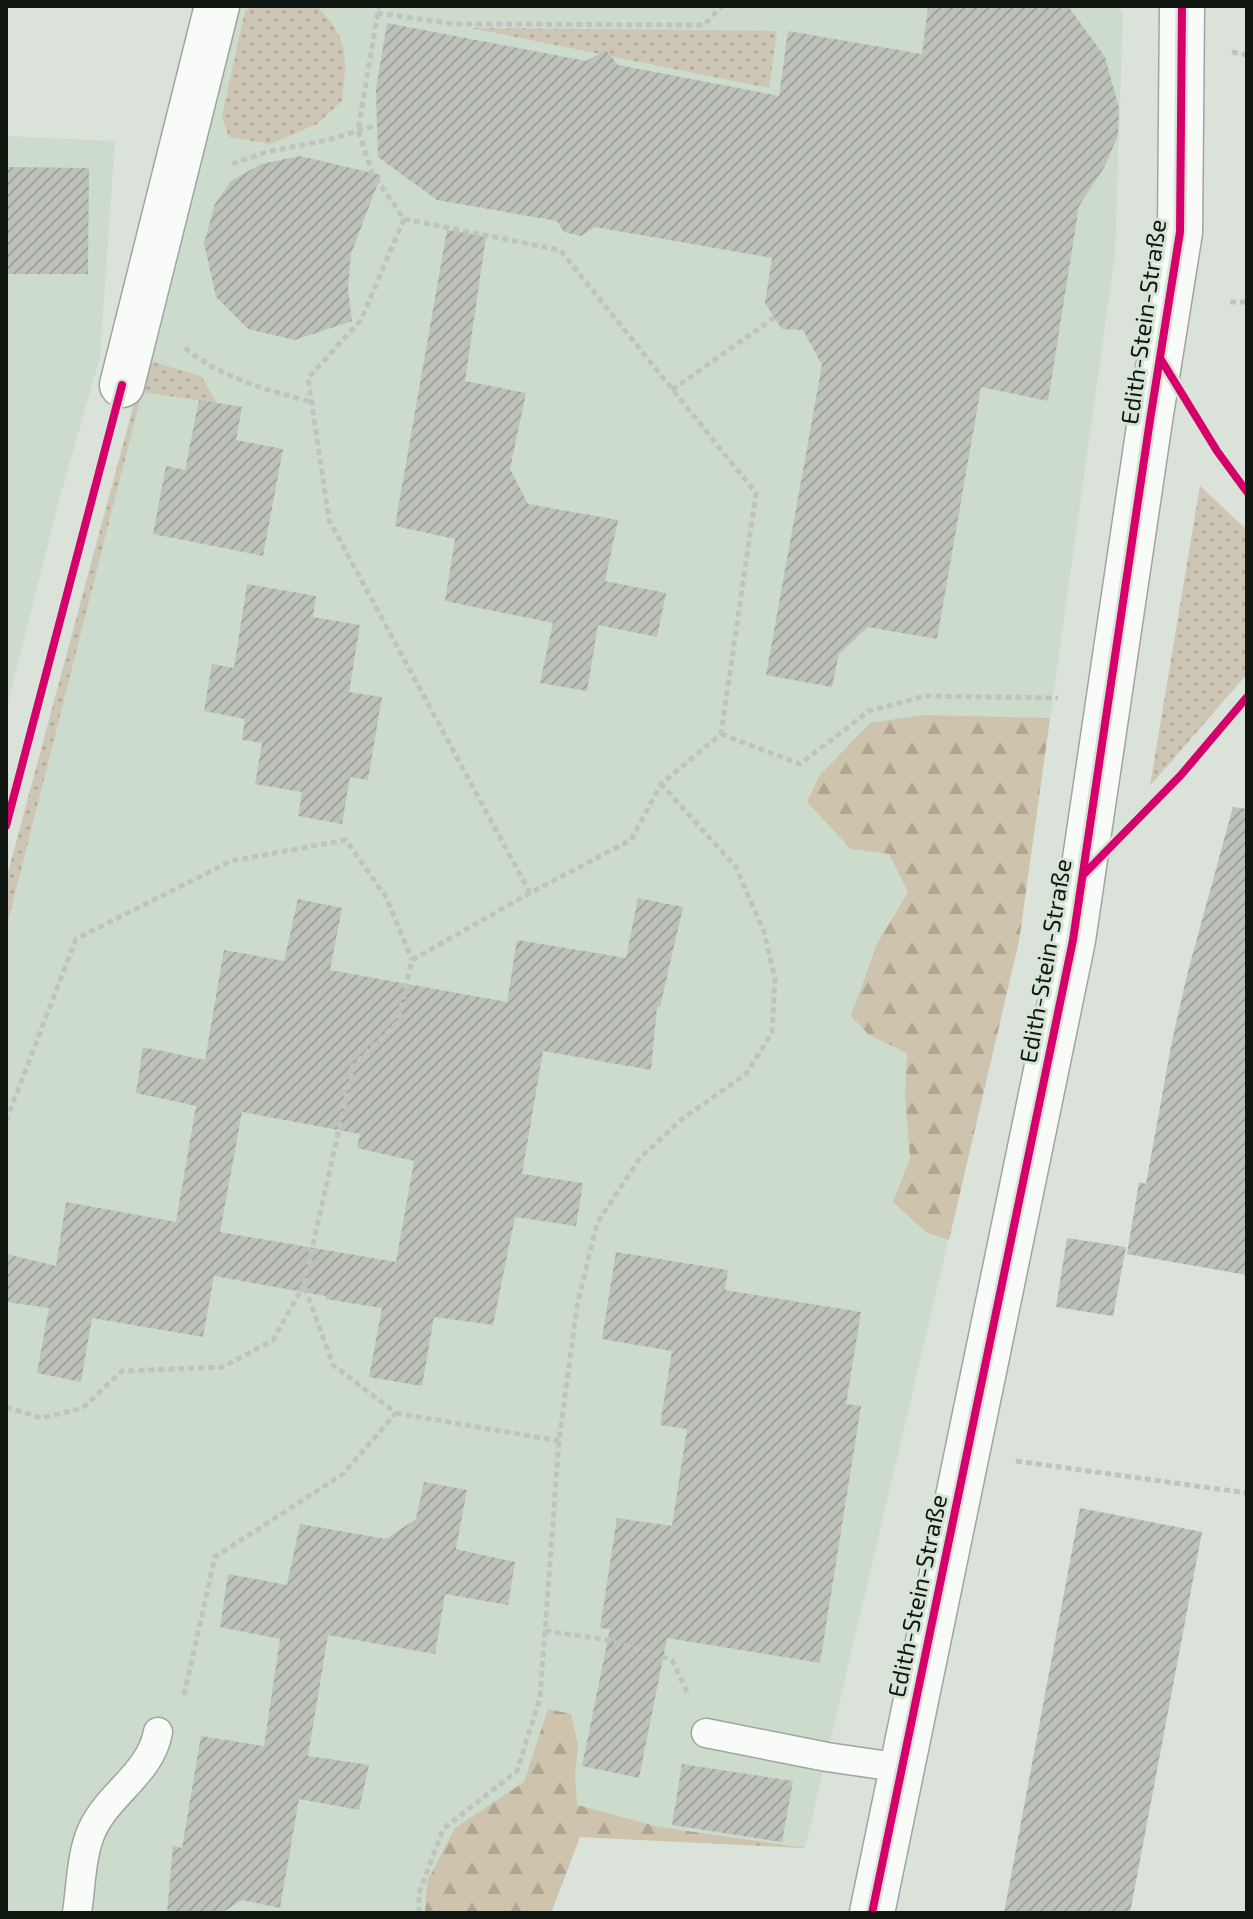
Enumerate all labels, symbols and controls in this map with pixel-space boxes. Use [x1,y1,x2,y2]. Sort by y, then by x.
street label: Edith-Stein-Straße [1114,217,1171,426]
street label: Edith-Stein-Straße [1012,856,1077,1065]
street label: Edith-Stein-Straße [881,1492,952,1700]

